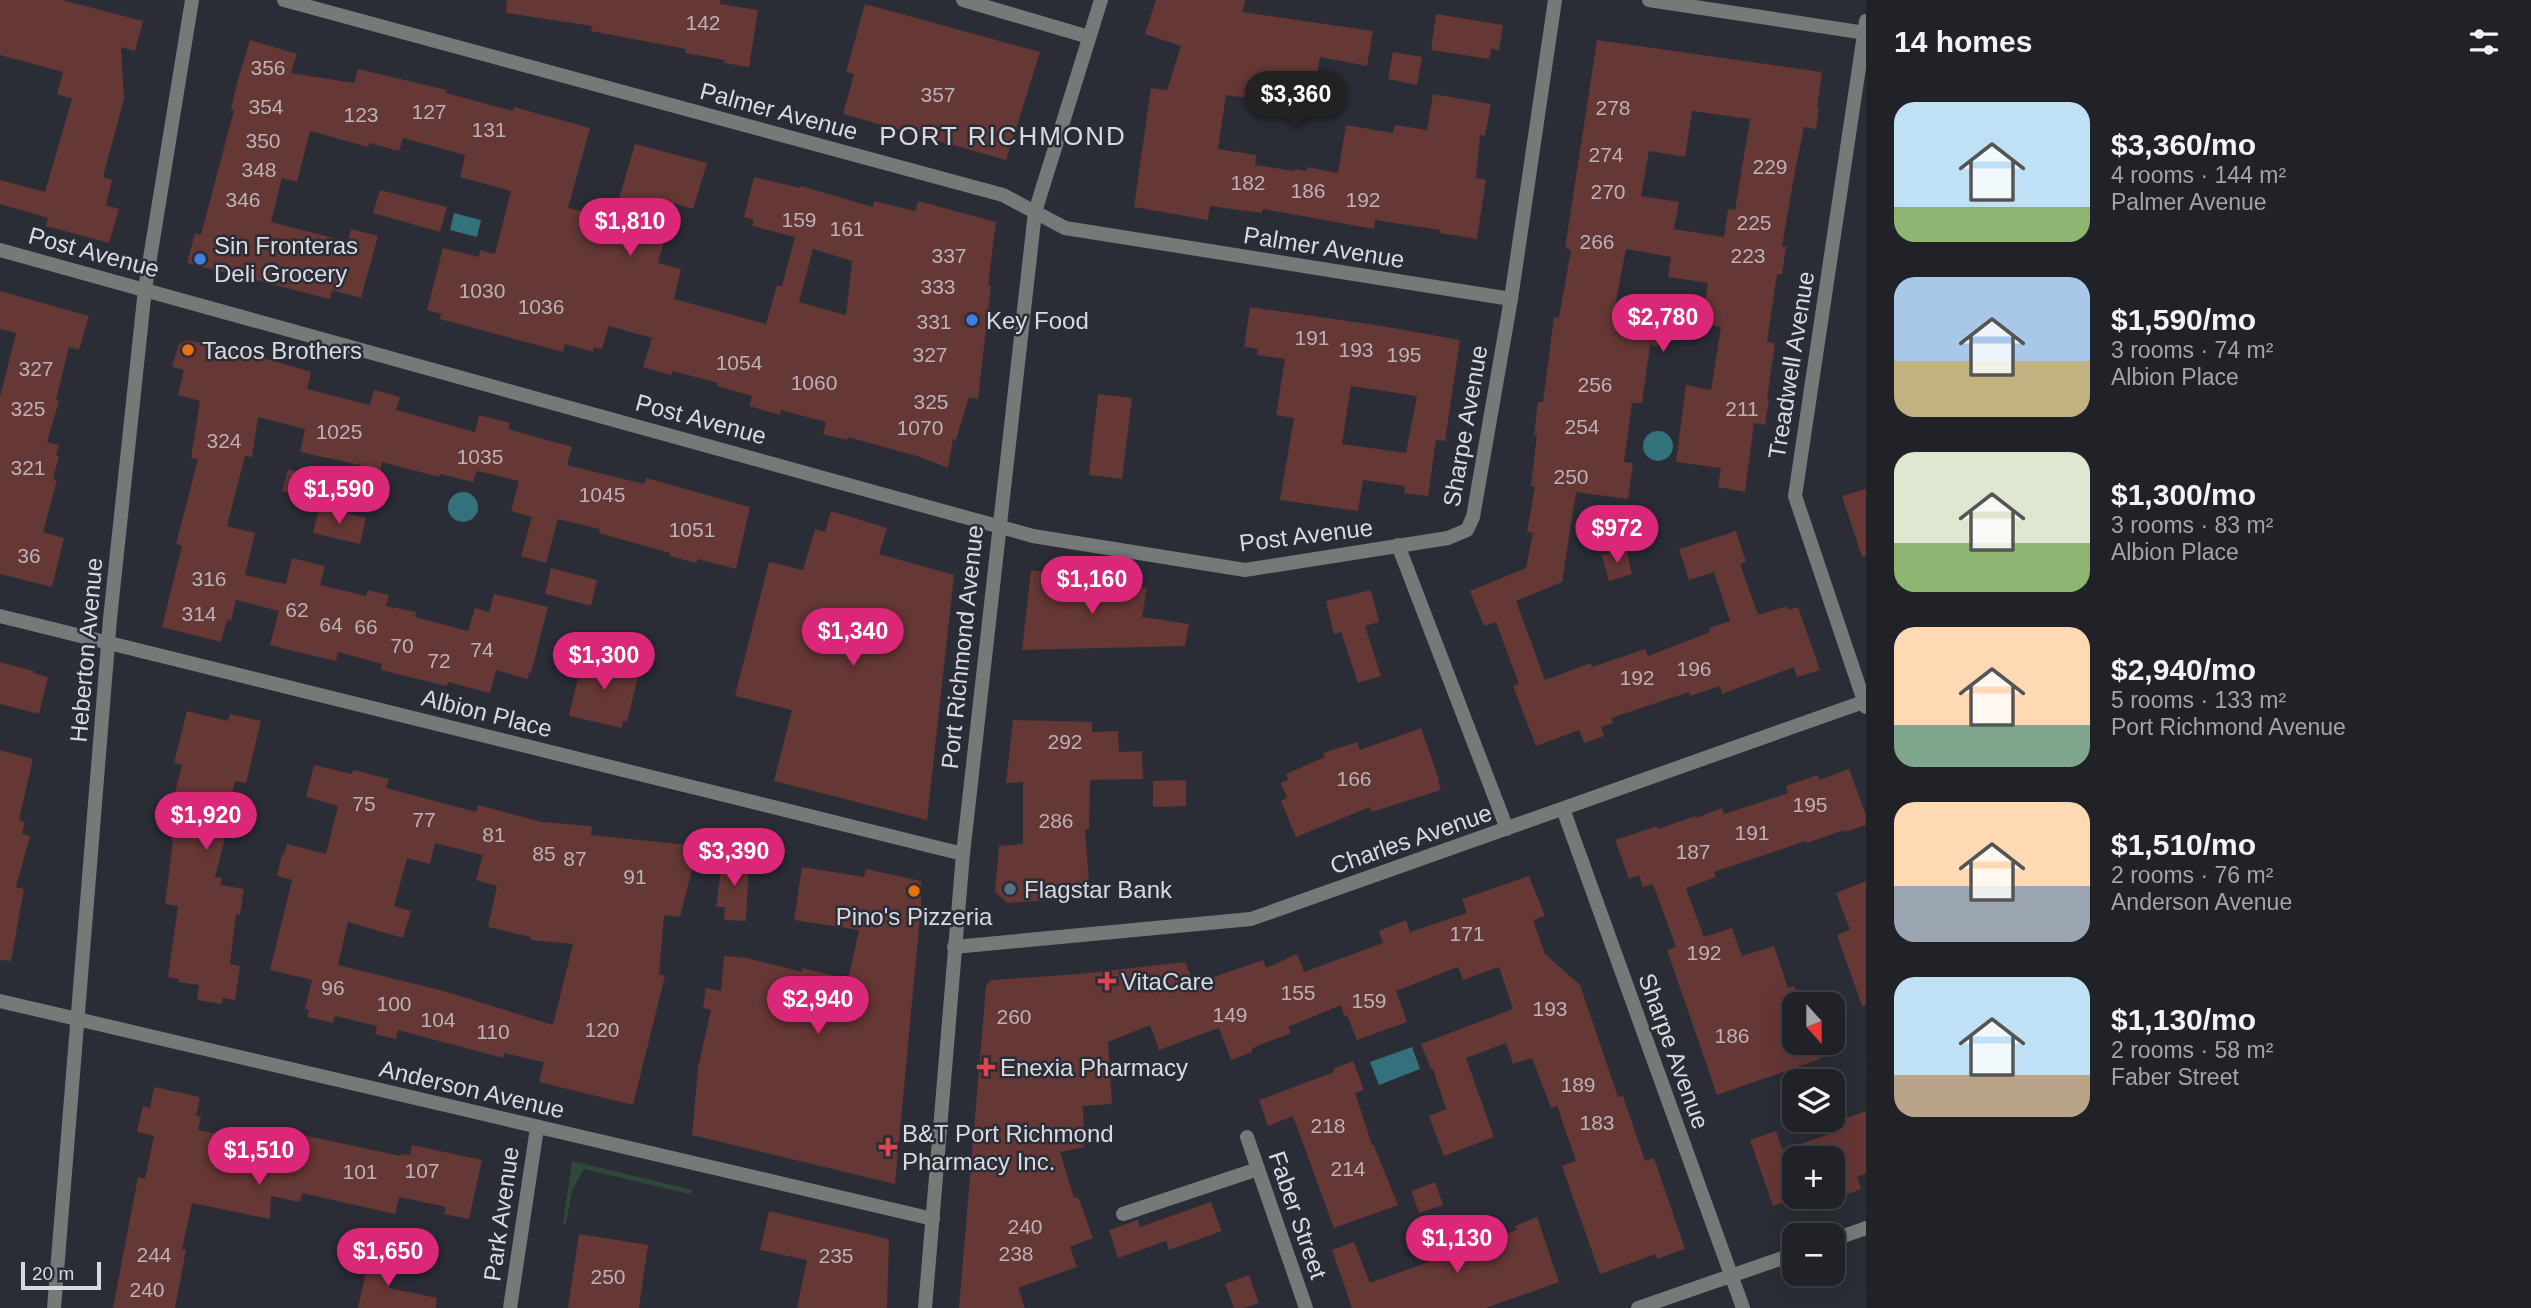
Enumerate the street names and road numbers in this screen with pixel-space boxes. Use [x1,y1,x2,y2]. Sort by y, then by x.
street label: Palmer Avenue [697,77,861,145]
street label: Palmer Avenue [1242,221,1406,273]
street label: Post Avenue [26,222,162,282]
street label: Treadwell Avenue [1763,269,1819,461]
street label: Sharpe Avenue [1437,343,1493,509]
street label: Post Avenue [633,389,769,449]
street label: Post Avenue [1238,513,1374,557]
street label: Port Richmond Avenue [936,524,988,770]
street label: Heberton Avenue [64,557,108,743]
street label: Albion Place [419,684,555,742]
street label: Charles Avenue [1327,799,1495,879]
street label: Sharpe Avenue [1633,969,1715,1133]
street label: Anderson Avenue [377,1055,567,1123]
street label: Park Avenue [478,1145,524,1283]
street label: Faber Street [1264,1148,1333,1283]

